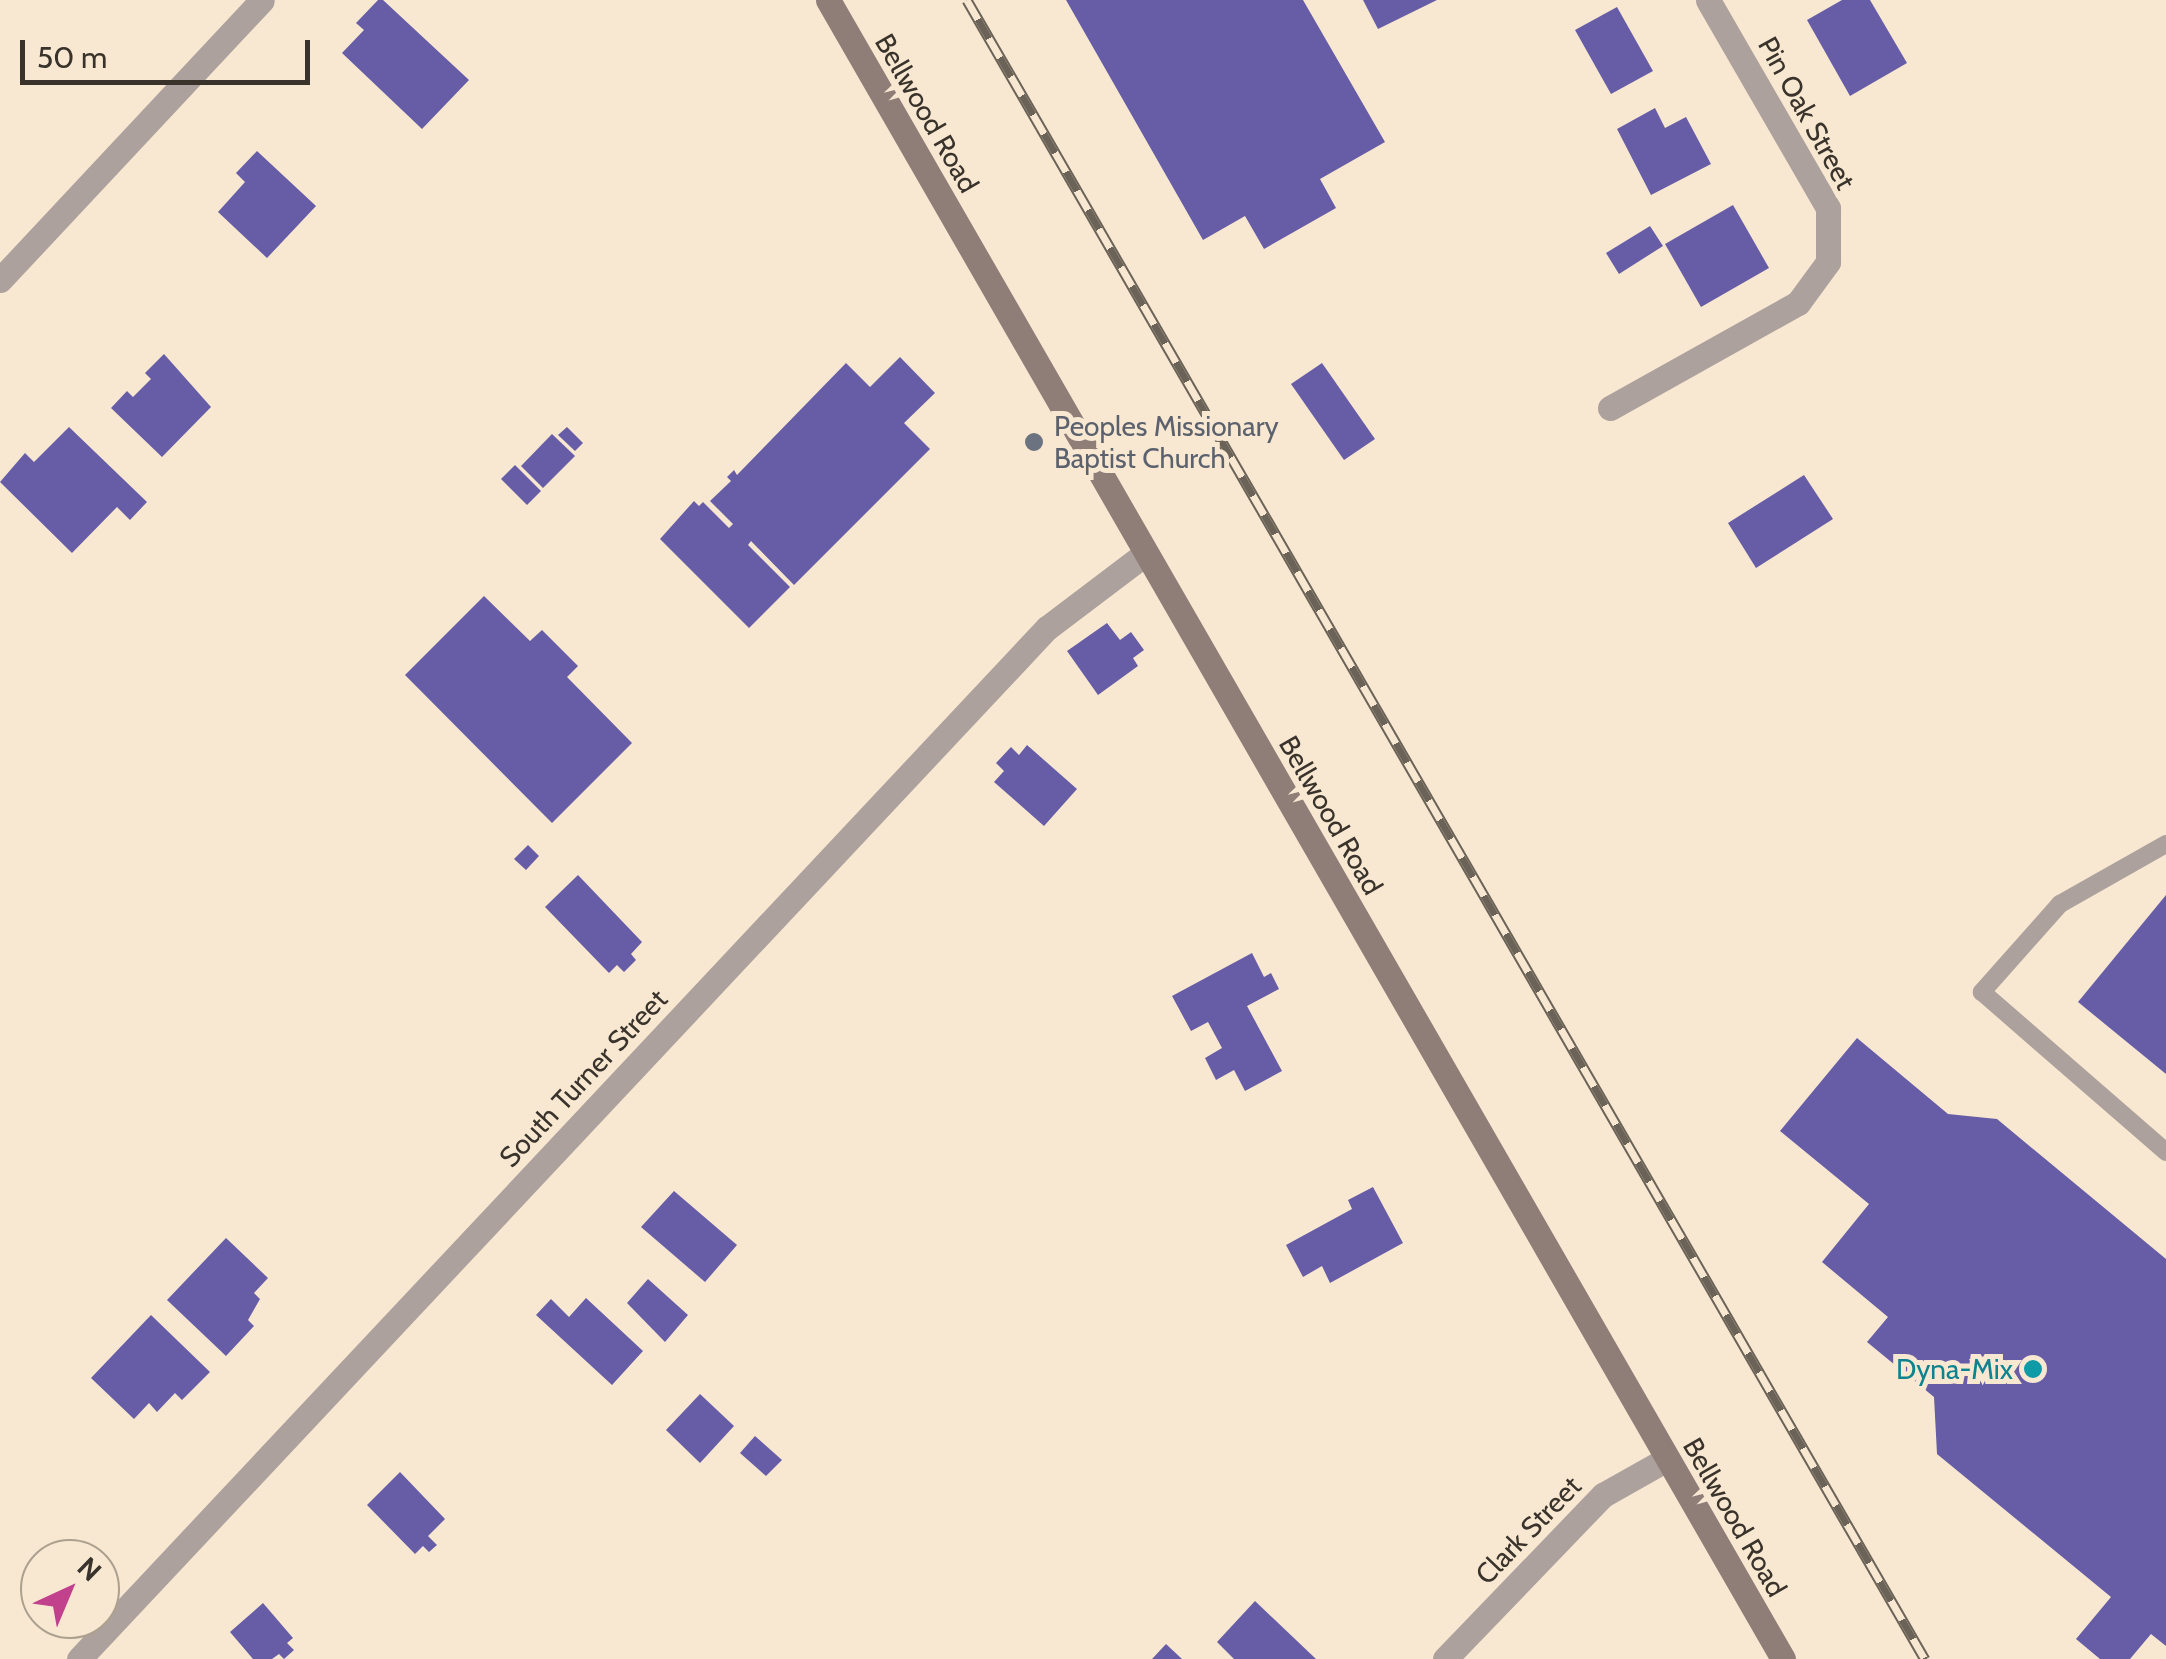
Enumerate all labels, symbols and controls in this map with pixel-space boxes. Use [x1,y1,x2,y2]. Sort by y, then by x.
scale bar [25,20,315,82]
street label: Bellwood Road [868,28,986,198]
street label: Pin Oak Street [1751,31,1863,195]
text: 50 m [37,39,107,76]
place label: Peoples Missionary Baptist Church [1054,409,1279,475]
marker: Peoples Missionary Baptist Church [1023,431,1045,453]
street label: Bellwood Road [1272,730,1390,900]
street label: South Turner Street [492,982,674,1174]
place label: Dyna-Mix [1896,1352,2013,1386]
marker: Dyna-Mix [2022,1358,2044,1380]
street label: Bellwood Road [1676,1432,1794,1602]
street label: Clark Street [1468,1469,1588,1591]
north arrow [20,1539,120,1639]
text: N [71,1550,108,1588]

